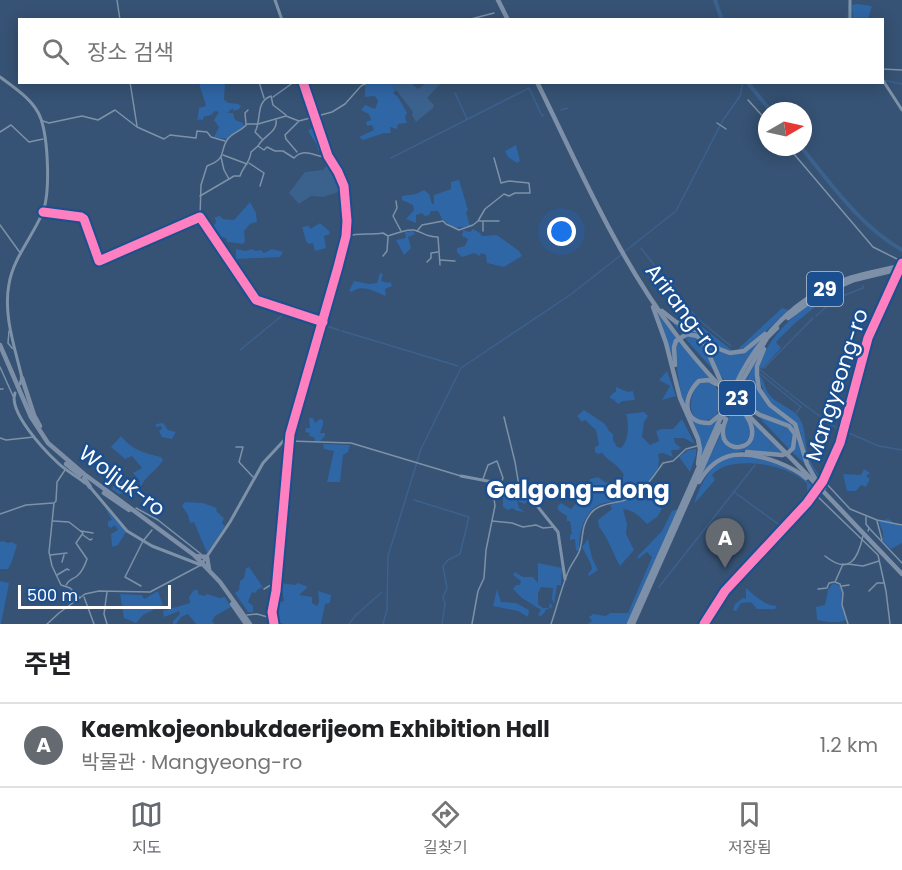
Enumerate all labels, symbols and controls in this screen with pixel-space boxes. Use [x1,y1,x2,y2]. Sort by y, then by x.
search box [18,18,884,84]
icon: search [39,35,72,68]
text: 장소 검색 [87,37,174,68]
north arrow [758,102,812,156]
your location [547,217,576,246]
street label: Arirang-ro [639,257,728,362]
road number: 29 [807,272,843,306]
street label: Mangyeong-ro [798,305,875,465]
road number: 23 [719,381,755,415]
street label: Woljuk-ro [73,439,172,523]
district label: Galgong-dong [486,473,670,506]
pin: A [706,518,744,568]
scale bar [18,582,171,610]
text: 500 m [27,584,78,607]
text: 주변 [24,646,72,682]
text: Kaemkojeonbukdaerijeom Exhibition Hall [81,714,550,745]
text: A [36,731,51,759]
text: 1.2 km [820,731,878,759]
text: 박물관 · Mangyeong-ro [81,748,302,776]
tab: 지도 [130,798,163,860]
tab: 길찾기 [423,798,468,860]
tab: 저장됨 [728,798,772,860]

